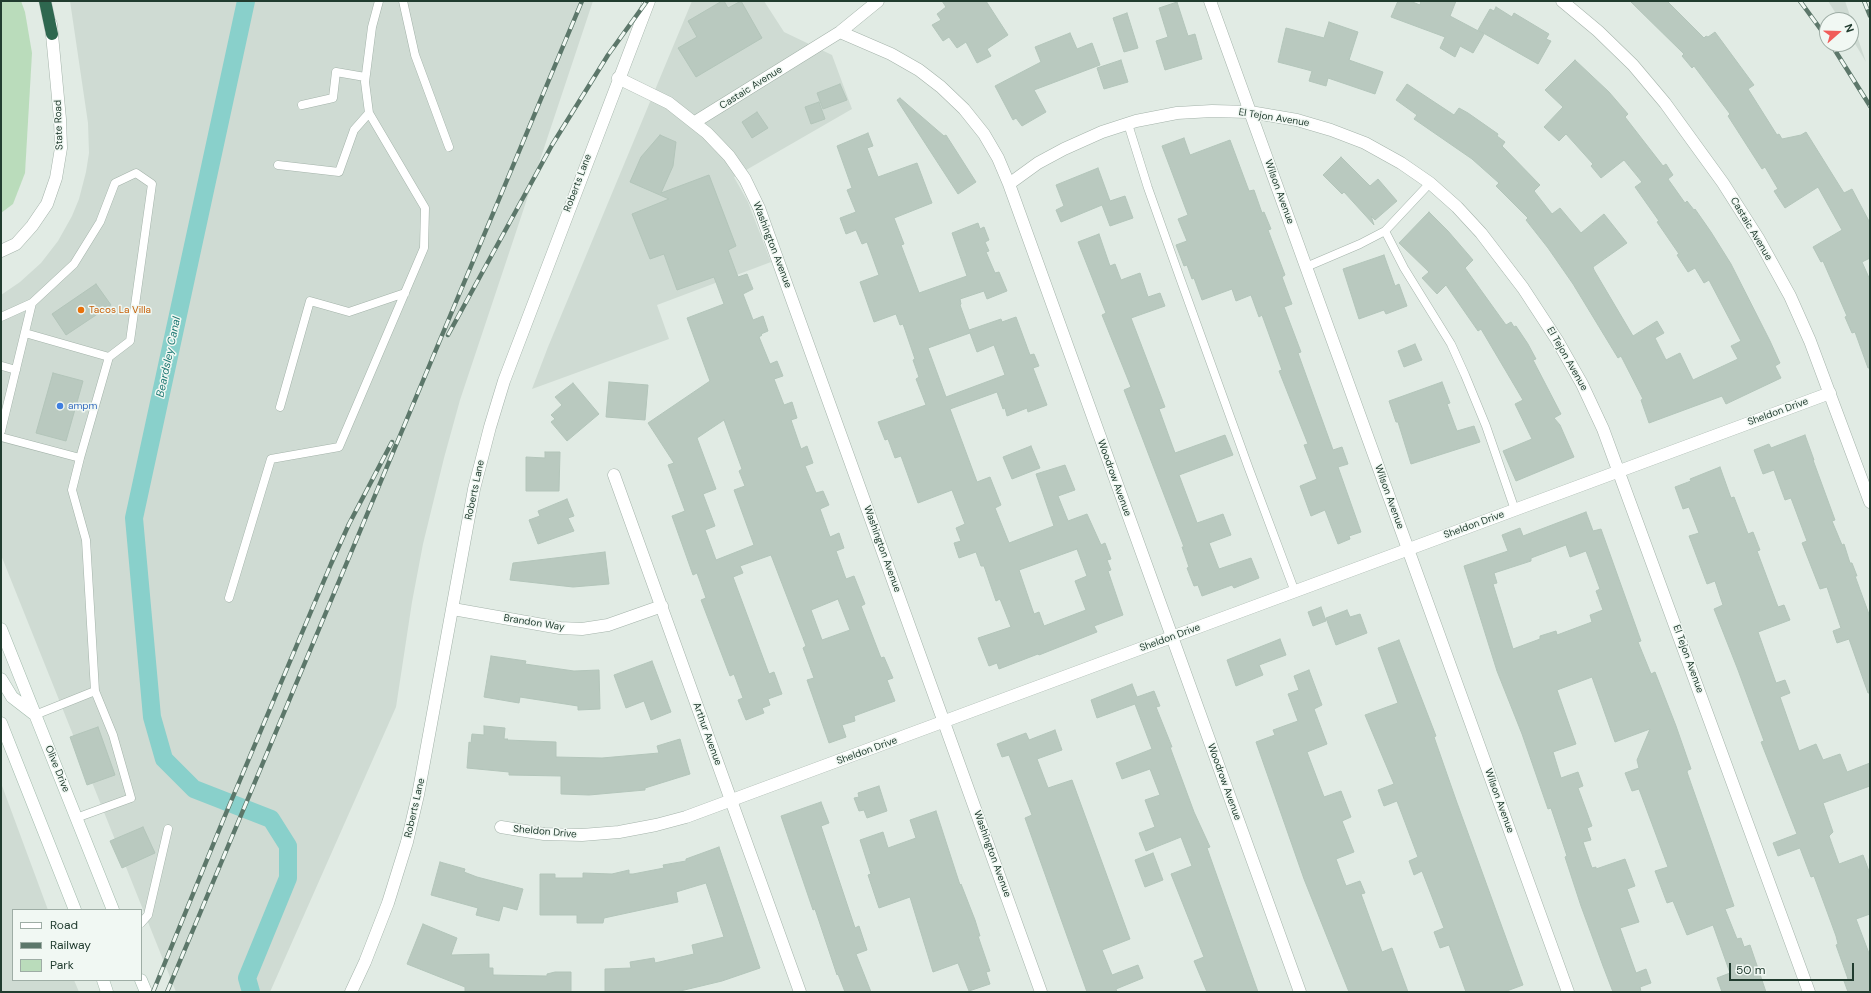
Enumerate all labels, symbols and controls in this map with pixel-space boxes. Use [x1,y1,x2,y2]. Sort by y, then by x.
north arrow [1819,12,1859,52]
text: N [1841,22,1857,34]
street label: Castaic Avenue [717,64,785,112]
street label: State Road [52,100,66,150]
street label: El Tejon Avenue [1238,106,1310,130]
street label: Roberts Lane [561,152,595,214]
street label: Wilson Avenue [1262,158,1296,226]
street label: Castaic Avenue [1727,195,1775,263]
street label: Washington Avenue [750,200,794,290]
place label: Tacos La Villa [89,304,151,316]
marker: Tacos La Villa [76,305,86,315]
water label: Beardsley Canal [154,316,184,398]
street label: El Tejon Avenue [1544,325,1590,393]
street label: Sheldon Drive [1746,395,1810,429]
place label: ampm [68,400,98,412]
marker: ampm [55,401,65,411]
street label: Woodrow Avenue [1095,438,1133,518]
street label: Roberts Lane [463,459,487,521]
street label: Wilson Avenue [1372,463,1406,531]
street label: Washington Avenue [861,504,903,594]
street label: Sheldon Drive [1442,508,1506,542]
street label: Brandon Way [503,612,565,634]
street label: Sheldon Drive [1138,621,1202,655]
street label: El Tejon Avenue [1670,623,1706,695]
street label: Arthur Avenue [690,701,724,767]
street label: Sheldon Drive [835,734,899,768]
street label: Woodrow Avenue [1205,742,1243,822]
street label: Olive Drive [42,744,72,794]
street label: Wilson Avenue [1482,767,1516,835]
street label: Roberts Lane [402,777,428,839]
street label: Washington Avenue [971,809,1013,899]
street label: Sheldon Drive [513,823,577,841]
legend [12,909,142,981]
text: Road [50,917,78,933]
text: Railway [50,937,91,953]
scale bar [1731,955,1856,981]
text: Park [50,957,74,973]
text: 50 m [1736,962,1765,978]

